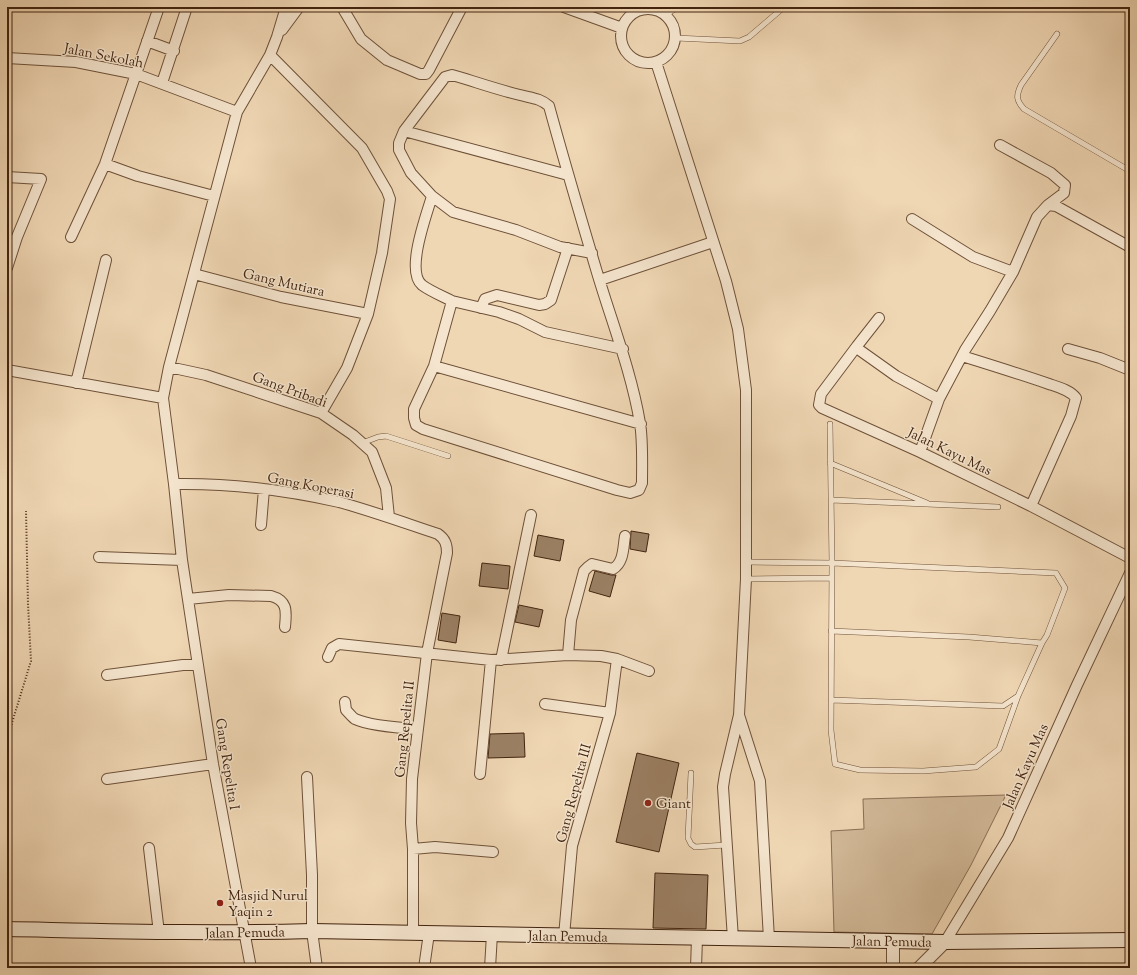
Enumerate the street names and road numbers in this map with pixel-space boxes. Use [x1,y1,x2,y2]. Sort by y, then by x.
street label: Jalan Sekolah [61,39,145,74]
street label: Gang Mutiara [241,265,327,303]
street label: Gang Pribadi [249,368,330,414]
street label: Jalan Kayu Mas [903,423,995,482]
street label: Gang Koperasi [265,469,356,505]
street label: Gang Repelita II [391,679,421,779]
street label: Gang Repelita I [209,717,243,812]
street label: Jalan Kayu Mas [999,721,1055,814]
street label: Gang Repelita III [552,741,598,845]
street label: Jalan Pemuda [204,923,286,945]
street label: Jalan Pemuda [527,927,609,949]
street label: Jalan Pemuda [851,932,933,954]

